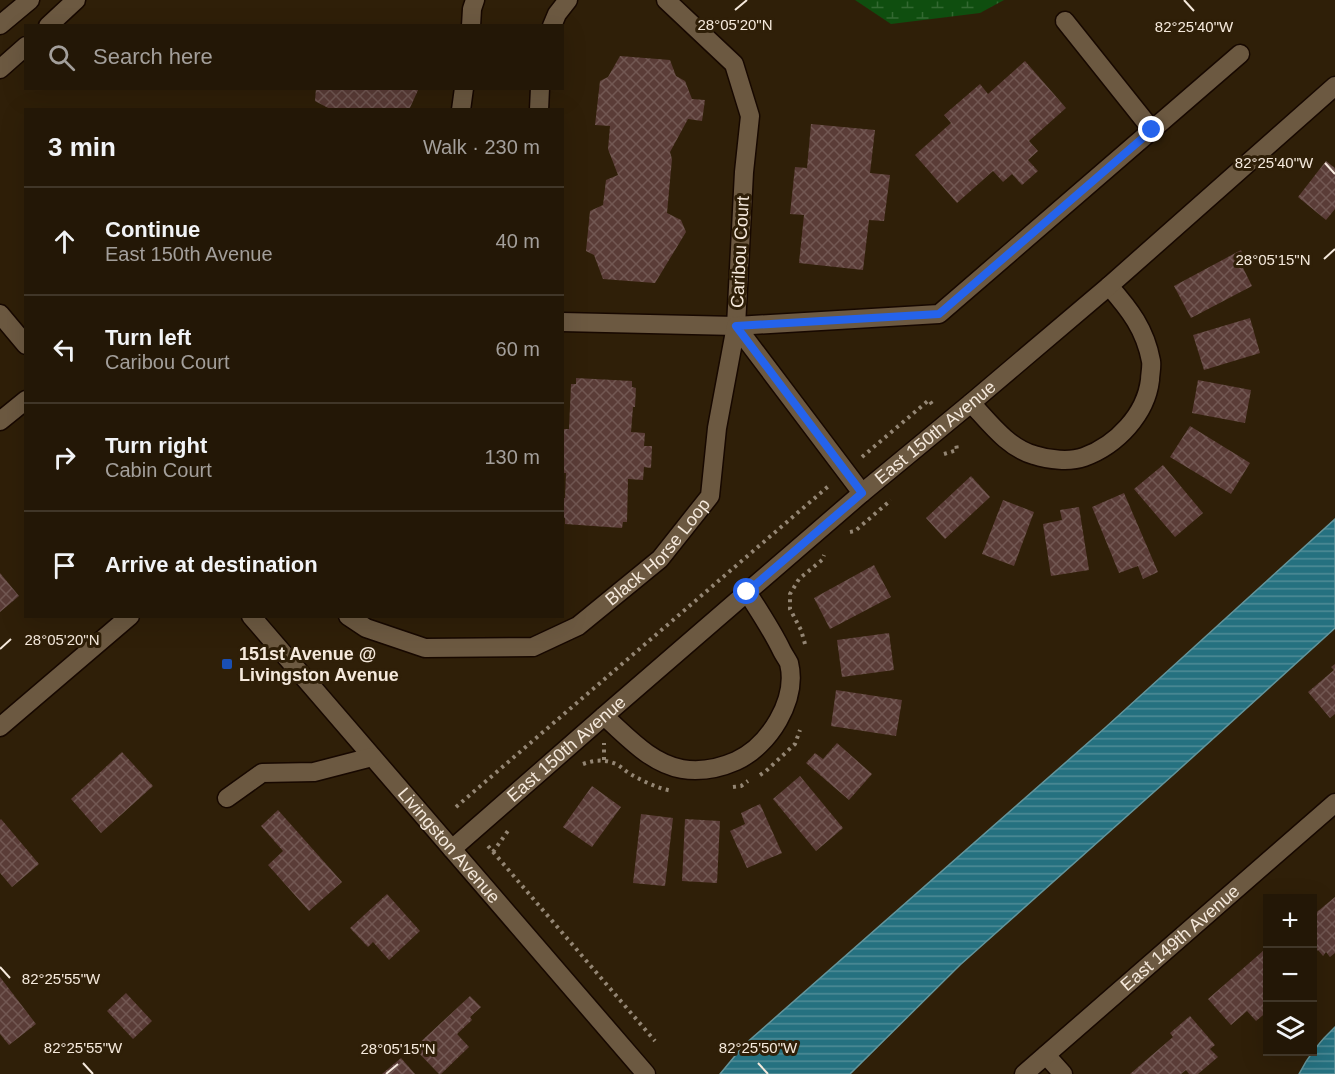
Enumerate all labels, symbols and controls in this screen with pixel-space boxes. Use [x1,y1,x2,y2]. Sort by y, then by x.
text: 28°05'20"N [697,16,773,33]
text: 82°25'40"W [1155,18,1234,35]
search box [24,24,564,90]
icon: search [45,41,78,74]
text: Search here [93,44,213,69]
route end [1138,116,1164,142]
text: 3 min [48,132,116,162]
text: Walk · 230 m [423,136,540,158]
text: 82°25'40"W [1235,154,1314,171]
street label: Caribou Court [727,196,753,308]
text: Continue [105,217,200,242]
icon: ahead [48,225,81,258]
text: 40 m [496,230,540,252]
text: East 150th Avenue [105,243,273,265]
text: 28°05'15"N [1235,251,1311,268]
text: Turn left [105,325,191,350]
icon: left [48,333,81,366]
text: 60 m [496,338,540,360]
text: Caribou Court [105,351,230,373]
street label: East 150th Avenue [871,377,1000,488]
text: Turn right [105,433,207,458]
icon: right [48,441,81,474]
text: 130 m [484,446,540,468]
text: Cabin Court [105,459,212,481]
street label: Black Horse Loop [601,494,714,609]
icon: arrive [48,549,81,582]
text: Arrive at destination [105,552,318,577]
route start [733,578,759,604]
text: 28°05'20"N [24,631,100,648]
place label: 151st Avenue @ Livingston Avenue [239,644,399,685]
marker: 151st Avenue @ Livingston Avenue [220,657,234,671]
street label: East 150th Avenue [503,692,630,806]
street label: Livingston Avenue [394,784,504,907]
street label: East 149th Avenue [1117,881,1244,995]
map controls [1263,894,1317,1056]
button: + [1263,894,1317,948]
button: − [1263,948,1317,1002]
text: 82°25'55"W [22,970,101,987]
button: layers [1263,1002,1317,1056]
text: 82°25'55"W [44,1039,123,1056]
text: 82°25'50"W [719,1039,798,1056]
text: 28°05'15"N [360,1040,436,1057]

